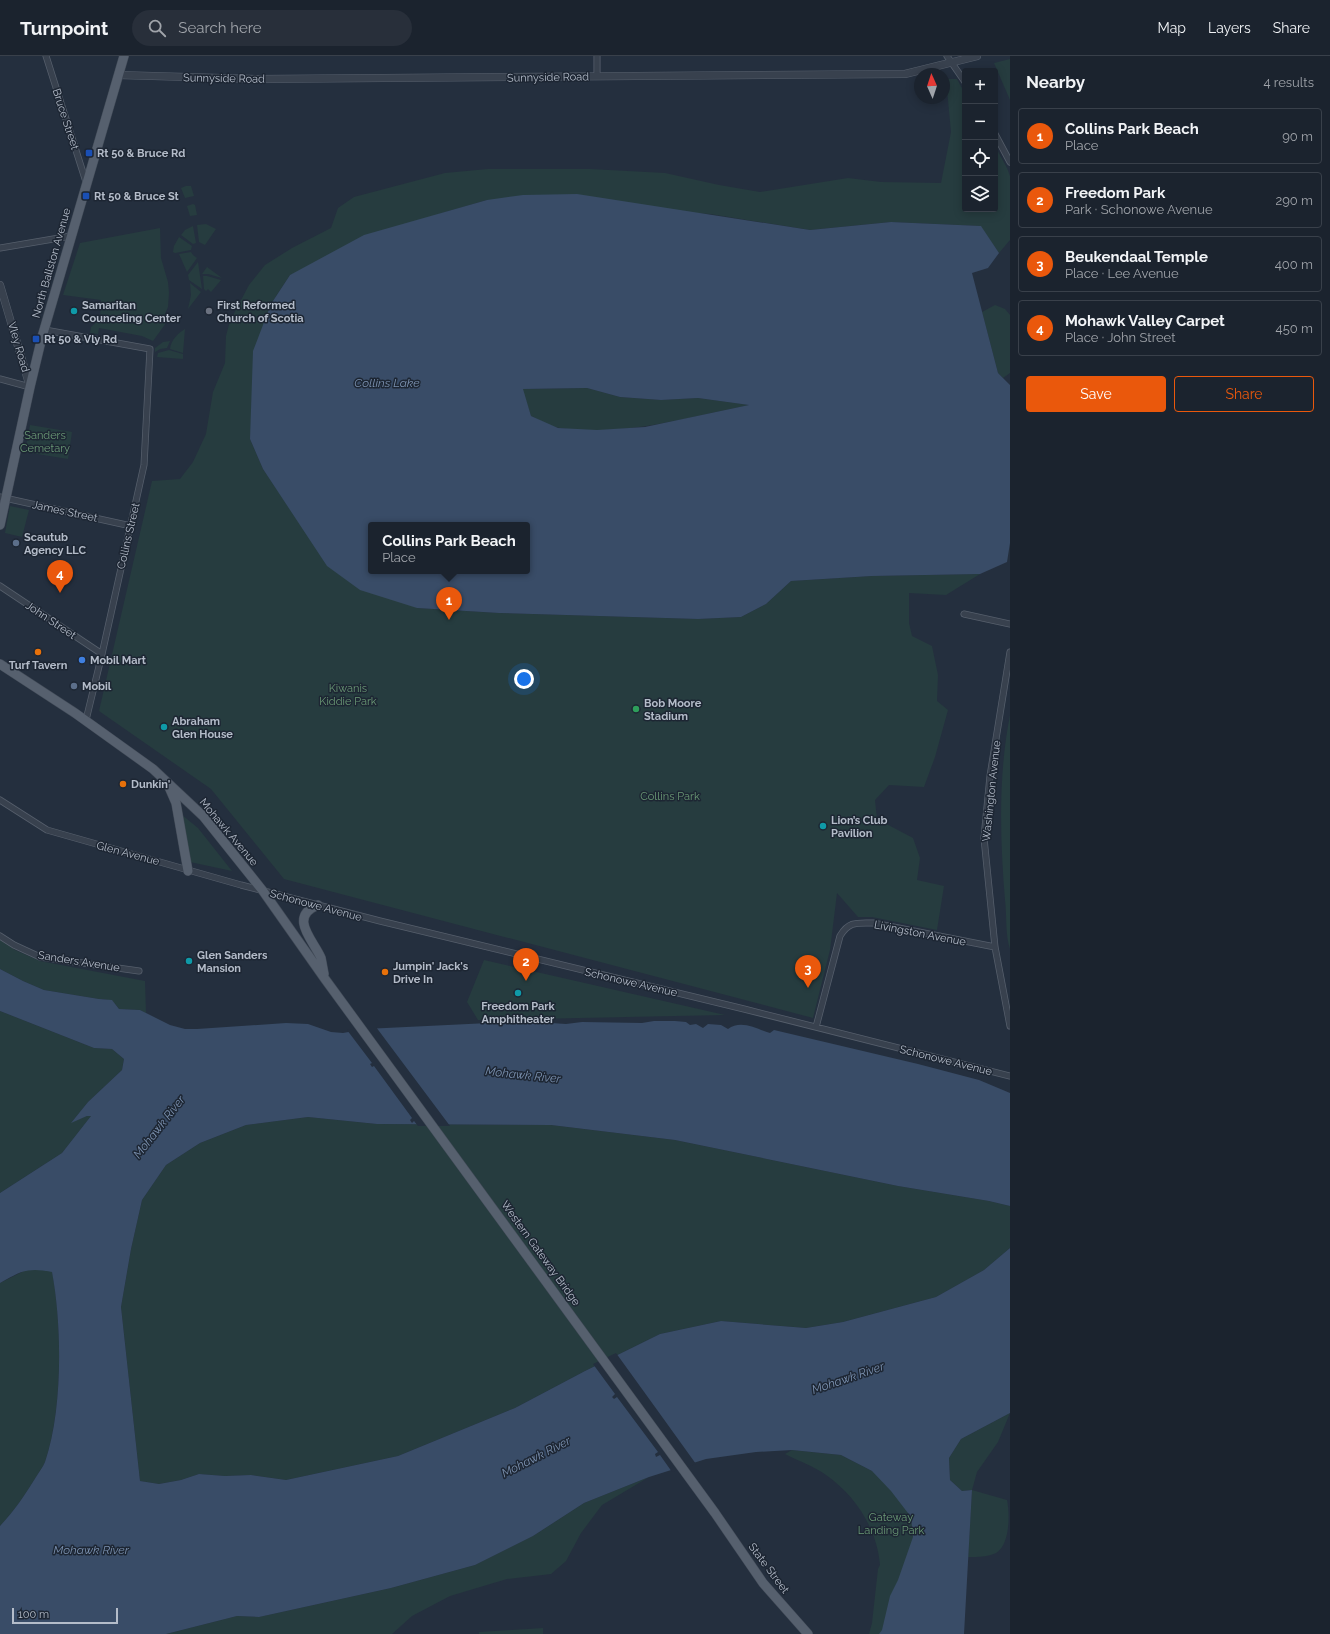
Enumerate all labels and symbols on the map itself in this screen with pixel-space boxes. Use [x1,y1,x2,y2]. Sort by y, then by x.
north arrow [914,68,950,104]
street label: Sunnyside Road [507,70,589,85]
street label: Sunnyside Road [183,71,265,86]
street label: Bruce Street [50,87,82,152]
place label: Rt 50 & Bruce Rd [97,147,185,160]
marker: Rt 50 & Bruce Rd [84,148,94,158]
place label: Rt 50 & Bruce St [94,190,180,203]
marker: Rt 50 & Bruce St [81,191,91,201]
street label: North Ballston Avenue [30,206,74,320]
place label: Samaritan Counceling Center [82,299,181,325]
place label: First Reformed Church of Scotia [217,299,304,325]
marker: Samaritan Counceling Center [69,306,79,316]
marker: First Reformed Church of Scotia [204,306,214,316]
street label: Vley Road [5,321,32,374]
place label: Rt 50 & Vly Rd [44,333,117,346]
marker: Rt 50 & Vly Rd [31,334,41,344]
water label: Collins Lake [354,376,420,390]
park label: Sanders Cemetary [20,429,70,455]
street label: James Street [31,498,99,525]
street label: Collins Street [115,501,142,570]
place label: Scautub Agency LLC [24,531,87,557]
marker: Scautub Agency LLC [11,538,21,548]
pin: 4 [47,560,73,593]
pin: 1 [436,587,462,620]
street label: John Street [23,599,79,642]
marker: Turf Tavern [33,647,43,657]
place label: Mobil Mart [90,654,147,667]
marker: Mobil Mart [77,655,87,665]
place label: Turf Tavern [9,659,68,672]
your location [514,669,534,689]
place label: Mobil [82,680,112,693]
marker: Mobil [69,681,79,691]
park label: Kiwanis Kiddie Park [319,682,377,708]
place label: Bob Moore Stadium [644,697,702,723]
marker: Bob Moore Stadium [631,704,641,714]
place label: Abraham Glen House [172,715,233,741]
marker: Abraham Glen House [159,722,169,732]
street label: Washington Avenue [980,739,1003,842]
place label: Dunkin' [131,778,170,791]
marker: Dunkin' [118,779,128,789]
park label: Collins Park [640,790,700,803]
street label: Mohawk Avenue [197,796,261,869]
place label: Lion’s Club Pavilion [831,814,888,840]
marker: Lion’s Club Pavilion [818,821,828,831]
street label: Glen Avenue [95,839,161,868]
street label: Schonowe Avenue [268,887,364,924]
street label: Livingston Avenue [873,918,967,949]
pin: 2 [513,948,539,981]
street label: Sanders Avenue [37,949,121,974]
place label: Glen Sanders Mansion [197,949,268,975]
pin: 3 [795,955,821,988]
marker: Glen Sanders Mansion [184,956,194,966]
place label: Jumpin' Jack's Drive In [393,960,469,986]
street label: Schonowe Avenue [583,966,679,1000]
marker: Jumpin' Jack's Drive In [380,967,390,977]
marker: Freedom Park Amphitheater [513,988,523,998]
place label: Freedom Park Amphitheater [481,1000,556,1026]
street label: Schonowe Avenue [898,1043,994,1078]
water label: Mohawk River [485,1064,562,1086]
water label: Mohawk River [130,1092,188,1161]
street label: Western Gateway Bridge [498,1198,583,1309]
water label: Mohawk River [810,1359,887,1397]
water label: Mohawk River [499,1433,574,1480]
park label: Gateway Landing Park [858,1511,924,1537]
street label: State Street [745,1541,792,1596]
water label: Mohawk River [53,1543,130,1557]
scale bar [12,1606,118,1625]

